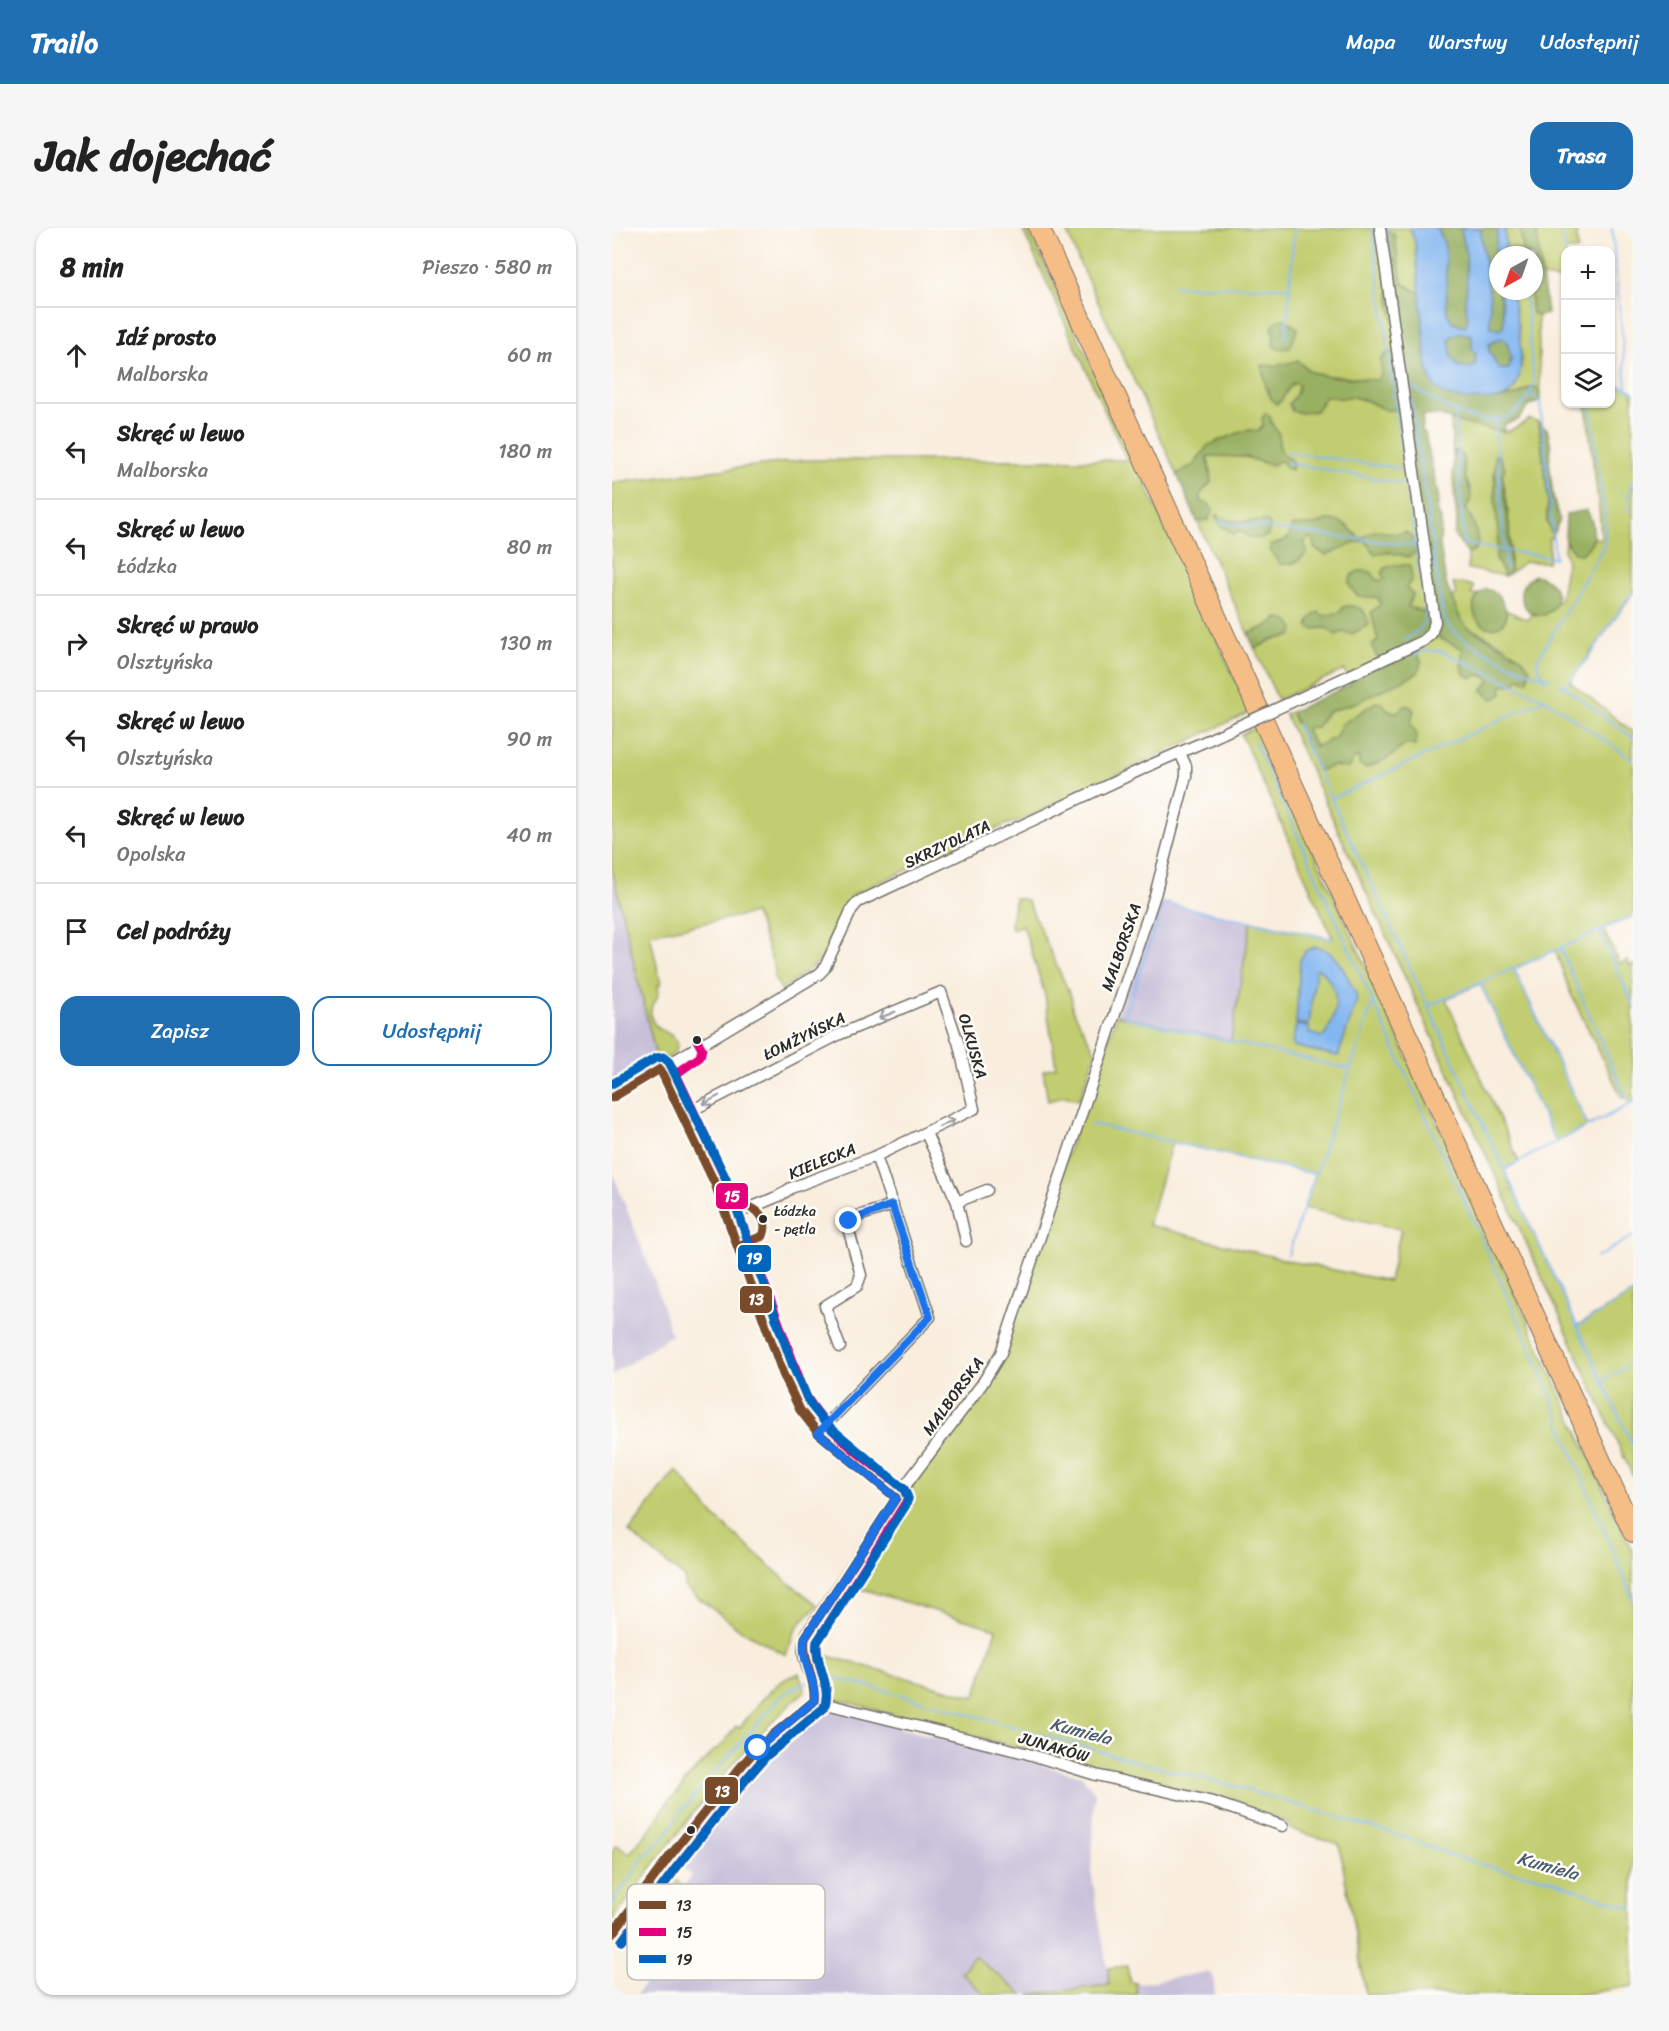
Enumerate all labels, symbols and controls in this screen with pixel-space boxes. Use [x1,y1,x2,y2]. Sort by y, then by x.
text: Trailo [30,18,98,67]
text: Mapa [1346,23,1395,61]
text: Warstwy [1428,23,1507,61]
text: Udostępnij [1540,23,1639,61]
text: Jak dojechać [36,119,271,193]
button: Trasa [1530,122,1633,190]
text: 8 min [60,244,124,290]
north arrow [1489,246,1543,300]
map controls [1561,246,1615,408]
button: + [1561,246,1615,300]
text: Pieszo · 580 m [422,250,552,285]
button: − [1561,300,1615,354]
text: Idź prosto [117,318,216,357]
text: 60 m [507,338,552,373]
icon: ahead [60,339,93,372]
button: layers [1561,354,1615,408]
text: Malborska [117,357,208,392]
text: Skręć w lewo [117,414,244,453]
text: 180 m [498,434,552,469]
icon: left [60,435,93,468]
text: Malborska [117,453,208,488]
text: Skręć w lewo [117,510,244,549]
text: 80 m [507,530,552,565]
icon: left [60,531,93,564]
text: Łódzka [117,549,177,584]
text: Skręć w prawo [117,606,259,645]
text: 130 m [499,626,552,661]
icon: right [60,627,93,660]
text: Olsztyńska [117,645,213,680]
text: Skręć w lewo [117,702,244,741]
text: 90 m [507,722,552,757]
icon: left [60,723,93,756]
text: Olsztyńska [117,741,213,776]
text: Skręć w lewo [117,798,244,837]
street label: SKRZYDLATA [899,811,995,877]
text: 40 m [506,818,552,853]
icon: left [60,819,93,852]
text: Opolska [117,837,185,872]
street label: MALBORSKA [1092,899,1150,995]
text: Cel podróży [117,912,230,951]
icon: arrive [60,915,93,948]
button: Zapisz [60,996,300,1066]
button: Udostępnij [312,996,552,1066]
street label: ŁOMŻYŃSKA [758,1003,850,1069]
one-way arrow [878,1010,896,1021]
street label: OLKUSKA [950,1010,996,1082]
unlabelled marker [691,1034,703,1046]
one-way arrow [703,1094,720,1106]
one-way arrow [938,1116,956,1128]
street label: KIELECKA [784,1134,860,1188]
line badge: 15 [715,1182,749,1210]
text: 15 [724,1182,741,1211]
place label: Łódzka - pętla [774,1199,816,1242]
route end [835,1207,861,1233]
marker: Łódzka - pętla [757,1213,769,1225]
line badge: 19 [737,1244,772,1273]
text: 19 [746,1244,763,1273]
line badge: 13 [739,1285,773,1314]
text: 13 [748,1285,764,1314]
street label: MALBORSKA [914,1351,992,1441]
water label: Kumiela [1047,1707,1117,1755]
street label: JUNAKÓW [1014,1723,1093,1771]
route start [744,1734,770,1760]
line badge: 13 [704,1776,739,1805]
text: 13 [714,1777,730,1806]
unlabelled marker [685,1824,697,1836]
water label: Kumiela [1514,1842,1584,1890]
legend [627,1884,825,1980]
text: 13 [676,1891,692,1920]
text: 15 [676,1918,693,1947]
text: 19 [676,1945,693,1974]

